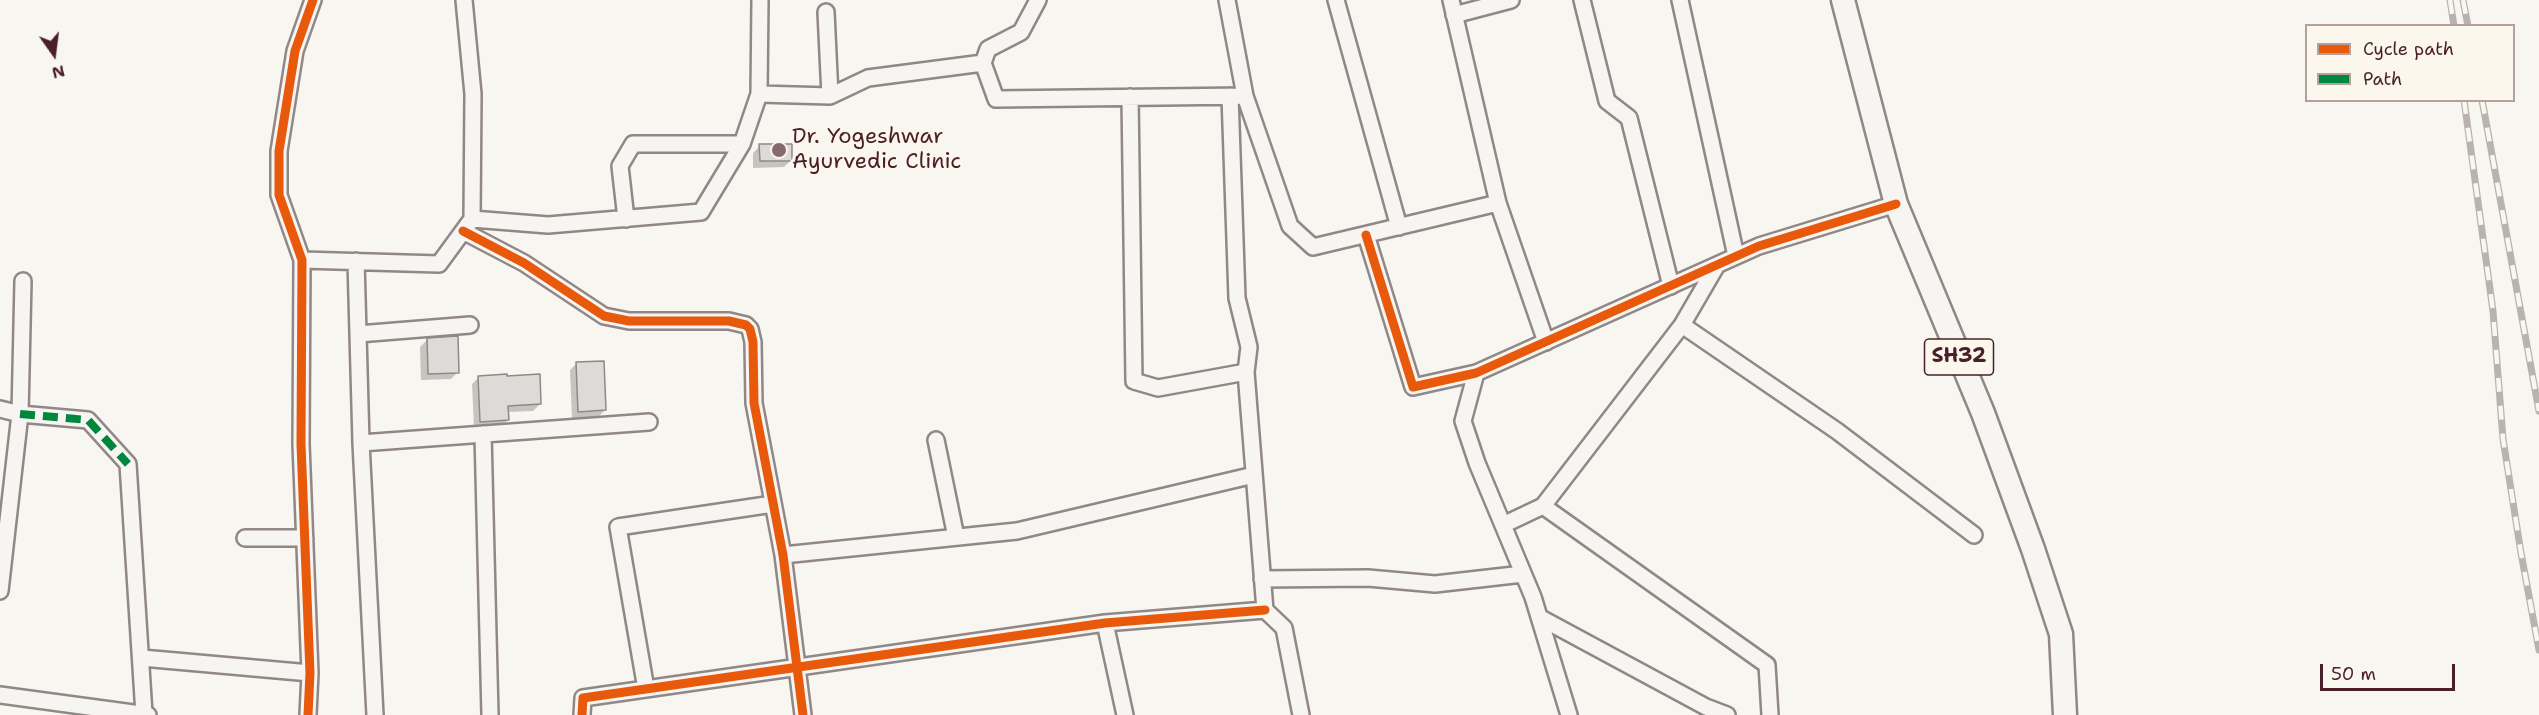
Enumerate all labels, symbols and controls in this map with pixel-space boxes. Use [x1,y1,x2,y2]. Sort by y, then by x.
north arrow [24,24,84,84]
legend [2305,24,2515,102]
text: Cycle path [2363,37,2454,61]
text: N [50,60,67,84]
text: Path [2363,67,2402,91]
place label: Dr. Yogeshwar Ayurvedic Clinic [792,124,961,176]
marker: Dr. Yogeshwar Ayurvedic Clinic [770,141,788,159]
road number: SH32 [1924,339,1994,375]
scale bar [2323,652,2458,690]
text: 50 m [2331,662,2376,686]

